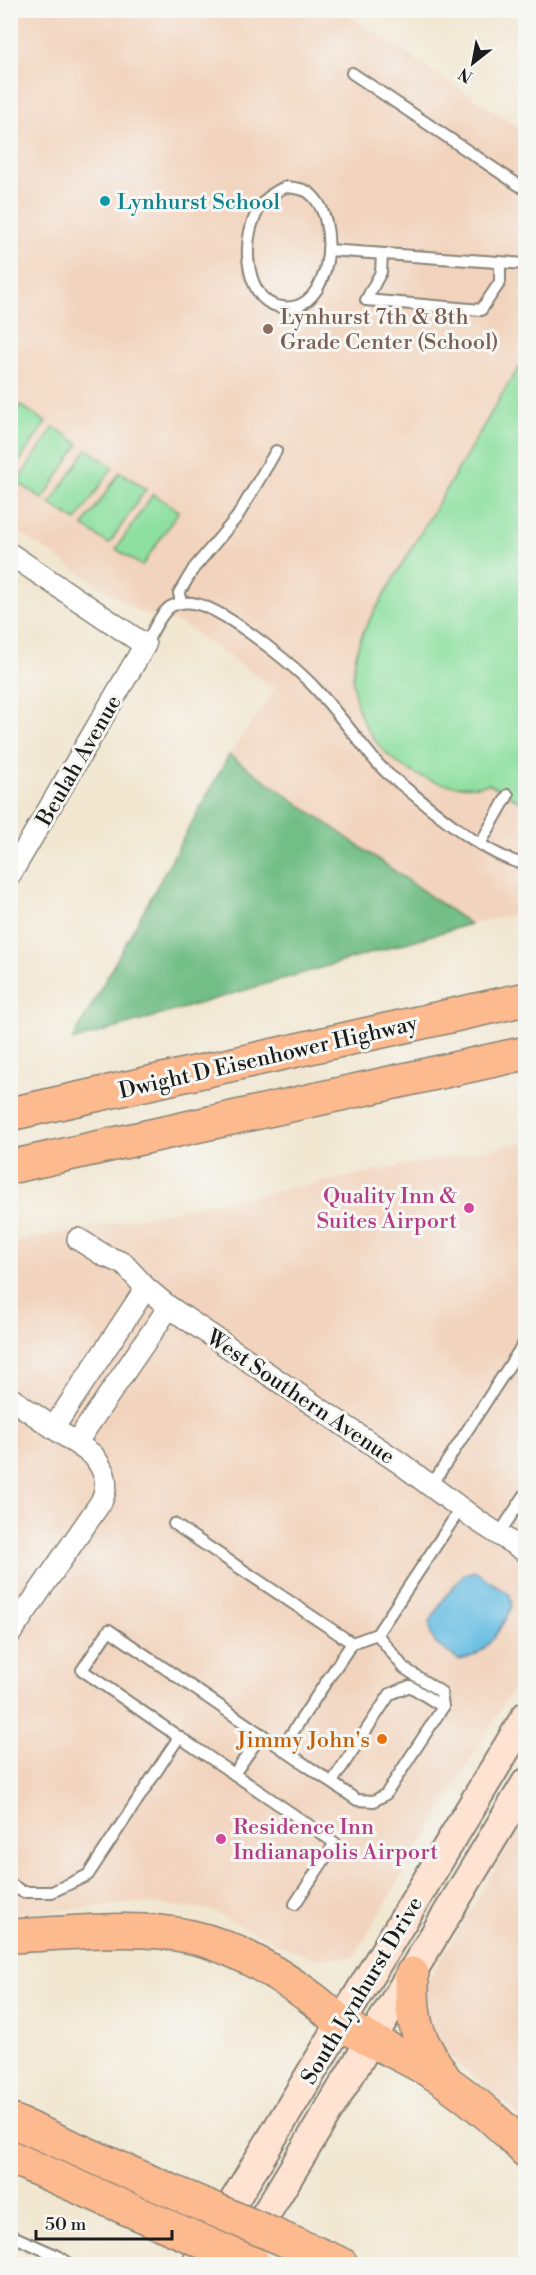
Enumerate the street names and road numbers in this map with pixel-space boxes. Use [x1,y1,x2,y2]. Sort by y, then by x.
street label: Beulah Avenue [30,690,128,832]
street label: Dwight D Eisenhower Highway [116,1010,421,1105]
street label: West Southern Avenue [200,1324,400,1470]
street label: South Lynhurst Drive [296,1892,429,2090]

